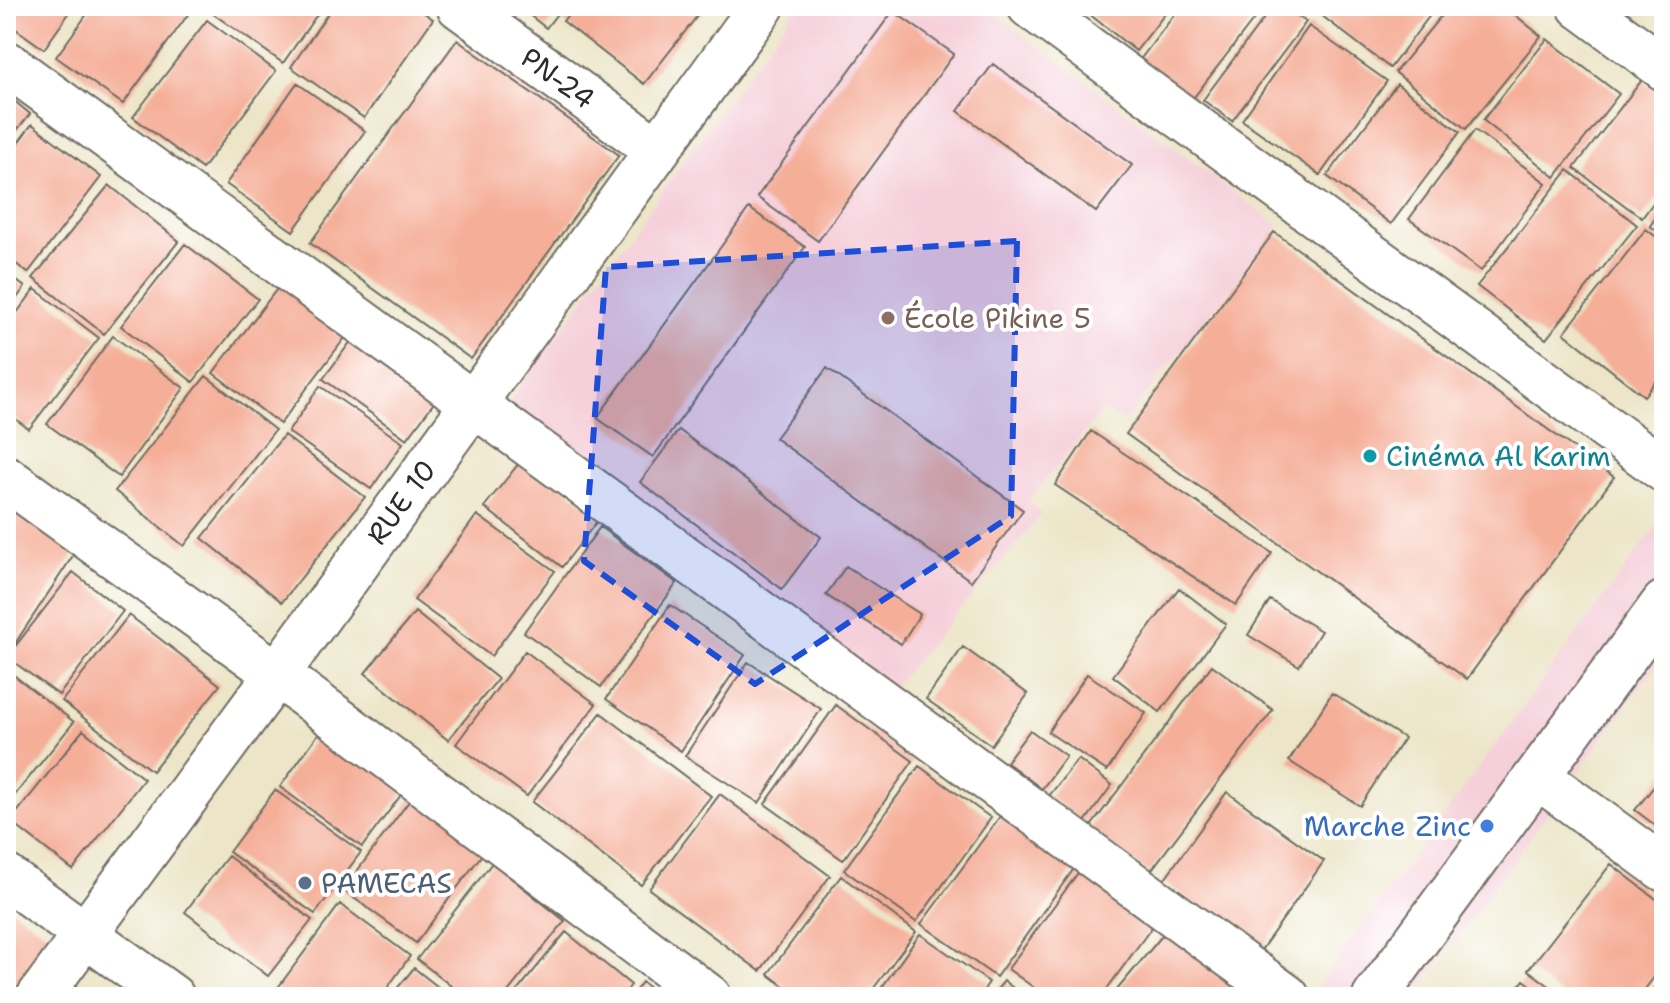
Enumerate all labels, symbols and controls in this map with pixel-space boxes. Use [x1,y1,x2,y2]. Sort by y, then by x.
street label: PN-24 [513,38,603,118]
place label: École Pikine 5 [904,299,1091,337]
marker: École Pikine 5 [879,309,897,327]
place label: Cinéma Al Karim [1386,437,1611,475]
marker: Cinéma Al Karim [1361,447,1379,465]
street label: RUE 10 [357,452,445,552]
place label: Marche Zinc [1304,807,1471,845]
marker: Marche Zinc [1478,817,1496,835]
place label: PAMECAS [321,864,452,902]
marker: PAMECAS [296,874,314,892]

